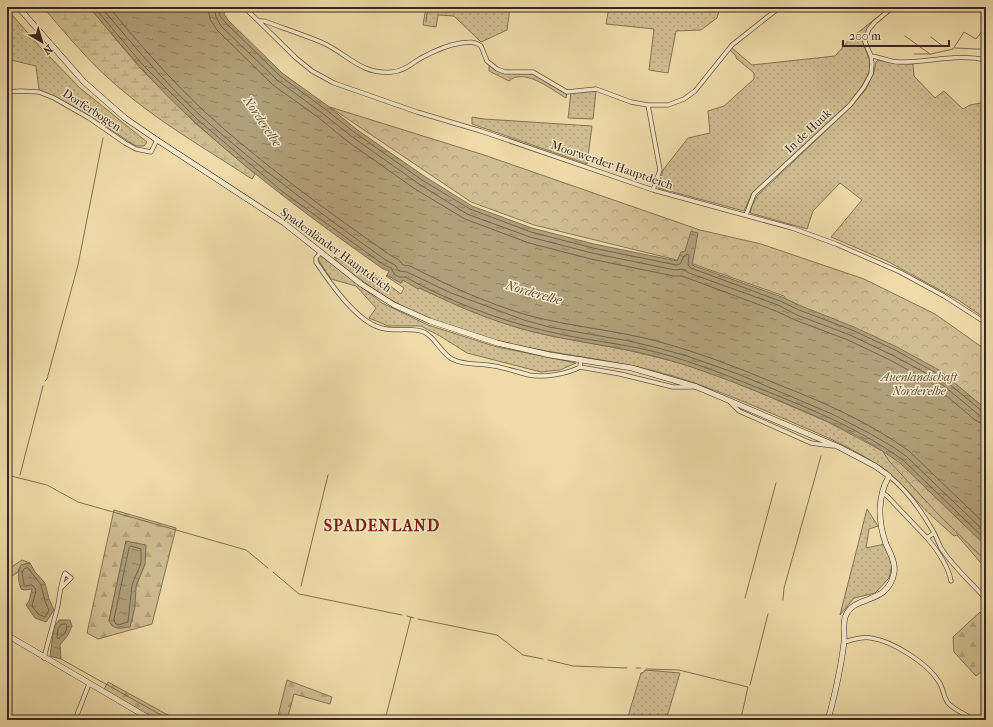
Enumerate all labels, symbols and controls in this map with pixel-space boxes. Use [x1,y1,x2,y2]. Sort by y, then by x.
north arrow [22,22,62,62]
scale bar [843,22,949,48]
text: 200 m [849,29,881,43]
text: N [40,42,55,58]
street label: Dorferbogen [60,86,124,134]
water label: Norderelbe [240,92,285,150]
street label: In de Huuk [782,105,835,156]
street label: Moorwerder Hauptdeich [549,137,675,193]
street label: Spadenländer Hauptdeich [278,205,395,295]
water label: Norderelbe [503,277,564,308]
park label: Auenlandschaft Norderelbe [879,370,958,398]
district label: SPADENLAND [324,516,440,535]

